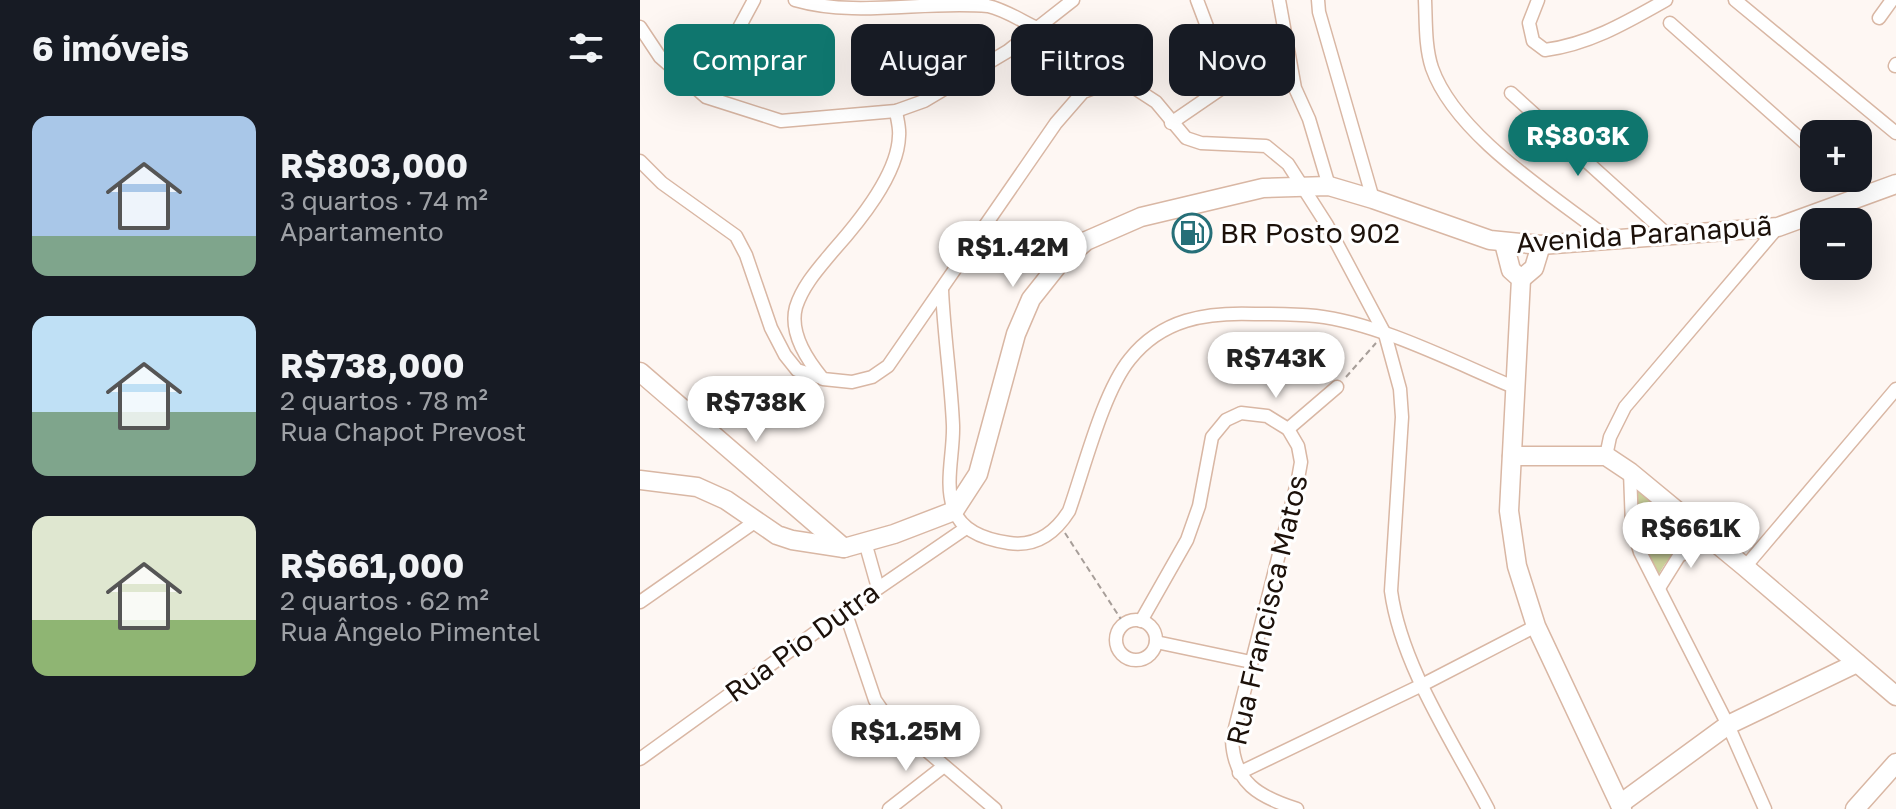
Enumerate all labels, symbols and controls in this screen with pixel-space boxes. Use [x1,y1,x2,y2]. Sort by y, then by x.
chip: Comprar [664,24,835,96]
chip: Alugar [851,24,995,96]
chip: Filtros [1011,24,1153,96]
chip: Novo [1169,24,1295,96]
icon: filters [564,26,608,70]
text: 6 imóveis [32,28,189,68]
pin: R$803K [1513,110,1643,178]
text: R$803K [1526,120,1630,151]
map controls [1800,120,1872,280]
button: + [1800,120,1872,192]
text: R$803,000 [280,145,468,185]
icon: home [96,148,192,244]
text: 3 quartos · 74 m² [280,185,488,216]
street label: Avenida Paranapuã [1515,208,1773,259]
button: − [1800,208,1872,280]
fuel station icon: BR Posto 902 [1171,212,1213,254]
text: Apartamento [280,216,444,247]
place label: BR Posto 902 [1220,216,1400,249]
pin: R$1.42M [939,221,1087,289]
text: R$1.42M [957,231,1069,262]
pin: R$743K [1211,332,1341,400]
text: R$743K [1226,342,1326,373]
text: R$738,000 [280,345,465,385]
icon: home [96,348,192,444]
pin: R$738K [691,376,821,444]
text: 2 quartos · 78 m² [280,385,488,416]
text: R$738K [705,386,807,417]
text: Rua Chapot Prevost [280,416,526,447]
street label: Rua Francisca Matos [1219,471,1314,748]
pin: R$661K [1626,502,1756,570]
text: R$661K [1641,512,1741,543]
text: R$661,000 [280,545,464,585]
icon: home [96,548,192,644]
street label: Rua Pio Dutra [718,575,885,708]
text: 2 quartos · 62 m² [280,585,489,616]
text: Rua Ângelo Pimentel [280,616,540,647]
pin: R$1.25M [832,705,980,773]
text: R$1.25M [850,715,962,746]

